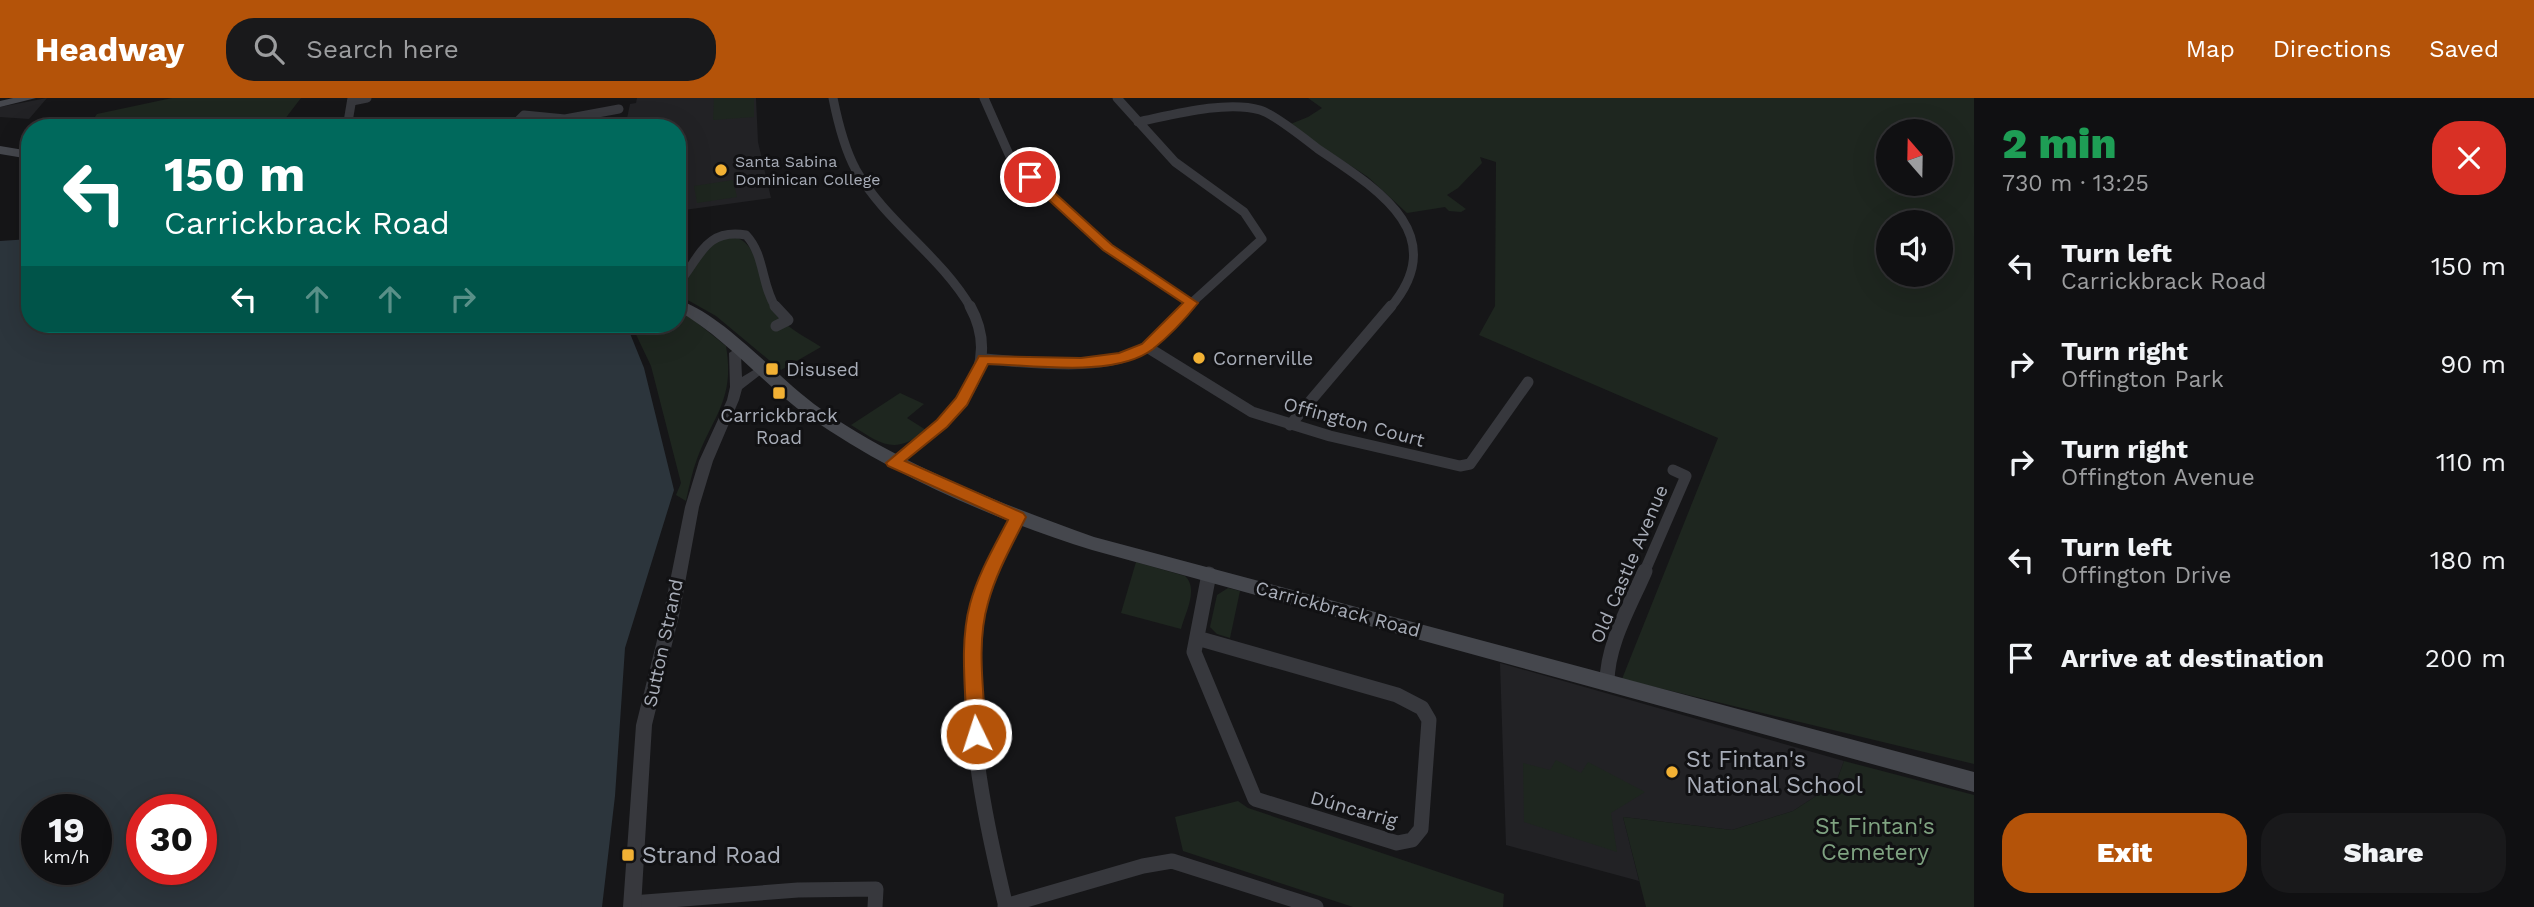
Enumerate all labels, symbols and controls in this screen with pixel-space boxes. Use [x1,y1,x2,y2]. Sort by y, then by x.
search box [226,18,716,81]
text: Headway [35,30,184,69]
icon: search [250,30,288,68]
text: Search here [306,34,459,64]
text: Map [2186,35,2235,63]
text: Directions [2273,35,2391,63]
text: Saved [2429,35,2499,63]
north arrow [1876,119,1953,196]
map controls [1876,119,1953,287]
text: 2 min [2002,119,2116,168]
button: close [2432,121,2506,195]
text: 150 m [164,145,305,203]
icon: left [49,147,140,238]
pin [1000,147,1060,207]
place label: Santa Sabina Dominican College [735,152,881,189]
icon: arrive [1011,158,1049,196]
marker: Santa Sabina Dominican College [713,162,729,178]
text: 730 m · 13:25 [2002,170,2149,197]
text: Carrickbrack Road [164,204,450,242]
button: sound [1876,210,1953,287]
text: Turn left [2061,238,2172,268]
icon: left [2002,247,2040,285]
text: 150 m [2431,251,2506,281]
text: Carrickbrack Road [2061,268,2267,295]
icon: left [225,280,263,318]
icon: ahead [298,280,336,318]
icon: ahead [371,280,409,318]
icon: right [444,280,482,318]
text: Turn right [2061,336,2188,366]
icon: right [2002,345,2040,383]
place label: Cornerville [1213,347,1313,370]
text: 90 m [2440,349,2506,379]
marker: Cornerville [1191,350,1207,366]
place label: Disused [786,358,859,381]
marker: Disused [764,361,780,377]
text: Offington Park [2061,366,2224,393]
marker: Carrickbrack Road [771,385,787,401]
street label: Offington Court [1281,392,1427,452]
place label: Carrickbrack Road [720,404,838,449]
text: Turn right [2061,434,2188,464]
icon: right [2002,443,2040,481]
text: 110 m [2436,447,2506,477]
text: Offington Avenue [2061,464,2255,491]
street label: Old Castle Avenue [1585,481,1673,647]
text: Turn left [2061,532,2172,562]
icon: left [2002,541,2040,579]
text: 180 m [2430,545,2506,575]
text: Offington Drive [2061,562,2232,589]
street label: Carrickbrack Road [1253,576,1423,642]
street label: Sutton Strand [638,577,688,709]
icon: arrive [2002,639,2040,677]
text: Arrive at destination [2061,643,2324,673]
text: 200 m [2425,643,2506,673]
position arrow [939,697,1013,771]
place label: St Fintan's National School [1686,746,1863,799]
marker: St Fintan's National School [1664,764,1680,780]
street label: Dúncarrig [1308,786,1401,833]
speed limit sign: 30 [126,794,217,885]
text: 19 [48,809,85,851]
park label: St Fintan's Cemetery [1815,813,1935,866]
button: Exit [2002,813,2247,893]
button: Share [2261,813,2506,893]
place label: Strand Road [642,842,781,869]
text: km/h [43,846,90,867]
marker: Strand Road [620,847,636,863]

